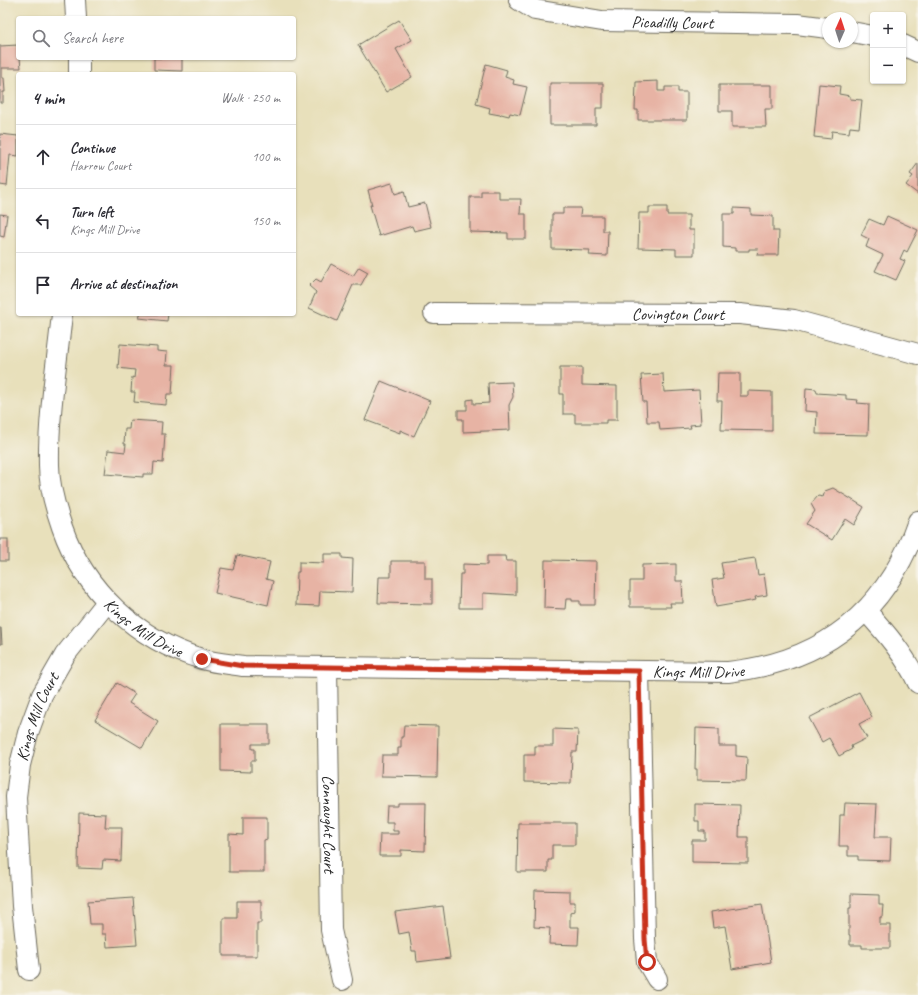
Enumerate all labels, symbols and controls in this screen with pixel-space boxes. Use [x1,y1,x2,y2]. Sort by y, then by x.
street label: Picadilly Court [631,11,716,33]
north arrow [822,12,858,48]
map controls [870,12,906,84]
button: + [870,12,906,48]
search box [16,16,296,60]
icon: search [30,27,52,49]
text: Search here [62,29,123,48]
button: − [870,48,906,84]
text: 4 min [32,88,65,109]
text: Walk · 250 m [221,90,280,106]
text: Continue [70,139,115,158]
icon: ahead [32,146,54,168]
text: 100 m [252,149,280,165]
text: Harrow Court [70,158,131,174]
text: Turn left [70,203,113,222]
icon: left [32,210,54,232]
text: 150 m [252,213,280,229]
text: Kings Mill Drive [70,222,140,238]
icon: arrive [32,274,54,296]
text: Arrive at destination [70,275,177,294]
street label: Covington Court [632,303,726,324]
street label: Kings Mill Drive [100,593,187,662]
route end [193,650,211,668]
street label: Kings Mill Drive [653,659,747,683]
street label: Kings Mill Court [11,667,64,763]
street label: Connaught Court [318,775,341,876]
route start [638,953,656,971]

